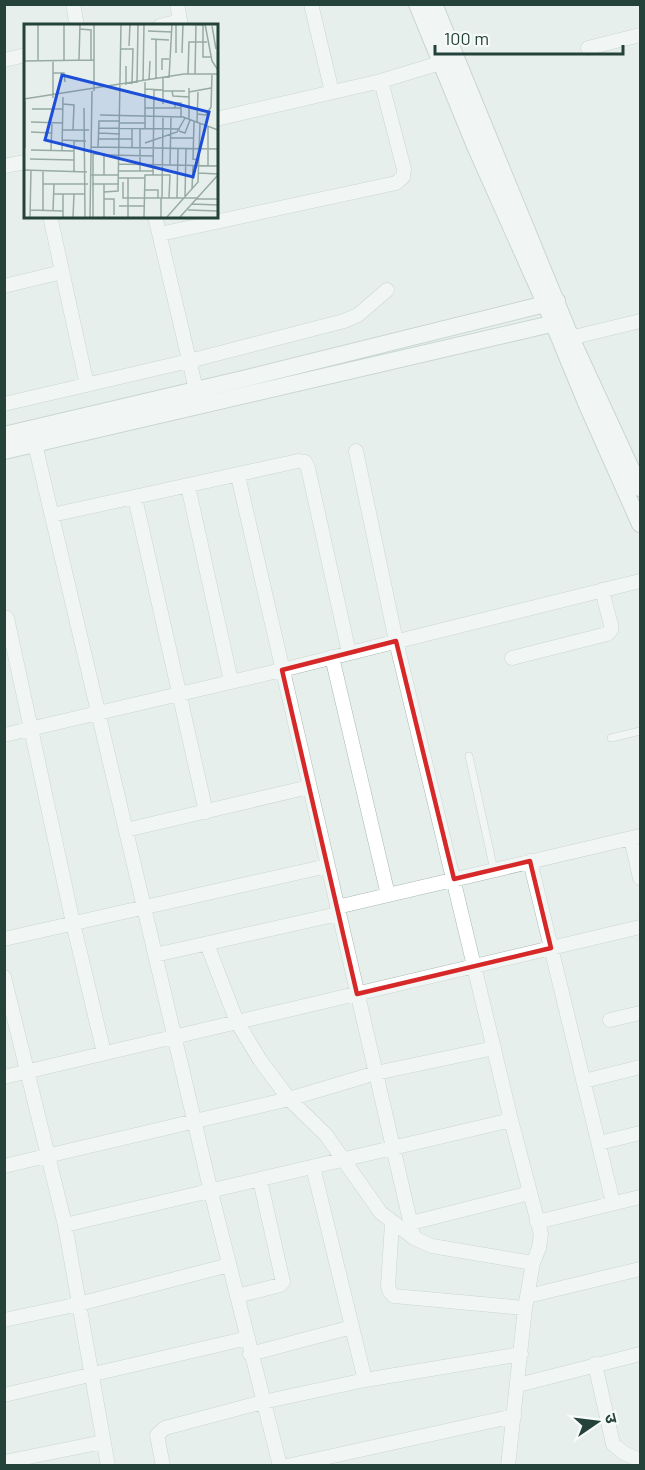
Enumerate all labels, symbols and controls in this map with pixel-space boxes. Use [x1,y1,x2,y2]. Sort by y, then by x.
scale bar [435,18,622,56]
inset map [24,24,218,218]
text: 100 m [444,27,489,49]
north arrow [567,1392,627,1452]
text: उ [602,1411,623,1426]

